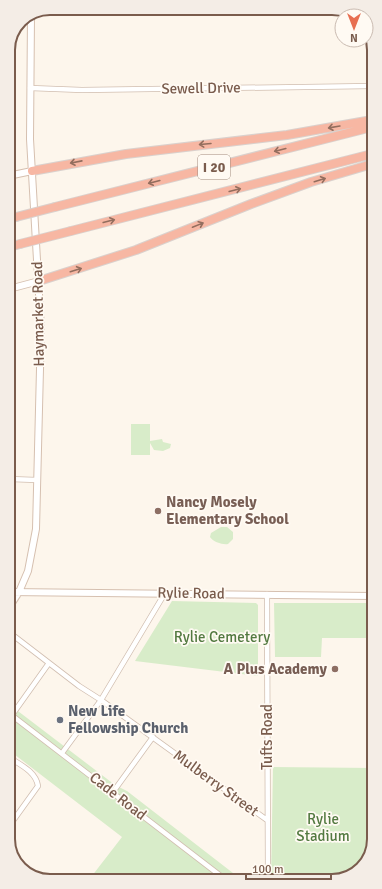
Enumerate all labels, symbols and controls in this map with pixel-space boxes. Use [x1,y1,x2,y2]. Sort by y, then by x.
north arrow [334,8,374,48]
text: N [350,31,358,44]
street label: Sewell Drive [161,78,241,98]
one-way arrow [328,123,341,131]
one-way arrow [199,140,212,148]
one-way arrow [274,147,287,154]
road number: I 20 [198,155,230,179]
one-way arrow [70,158,83,166]
one-way arrow [313,176,326,183]
one-way arrow [148,179,161,186]
one-way arrow [228,185,241,193]
one-way arrow [102,217,115,225]
one-way arrow [192,221,204,229]
street label: Haymarket Road [28,261,48,367]
one-way arrow [69,266,82,273]
place label: Nancy Mosely Elementary School [166,493,289,528]
marker: Nancy Mosely Elementary School [153,506,163,516]
street label: Rylie Road [157,583,225,603]
park label: Rylie Cemetery [174,628,270,646]
place label: A Plus Academy [224,660,328,678]
marker: A Plus Academy [330,664,340,674]
place label: New Life Fellowship Church [68,702,188,737]
street label: Tufts Road [258,704,276,770]
marker: New Life Fellowship Church [55,715,65,725]
street label: Mulberry Street [170,746,262,820]
street label: Cade Road [86,768,150,824]
park label: Rylie Stadium [296,810,350,845]
scale bar [246,855,331,881]
text: 100 m [252,862,284,877]

